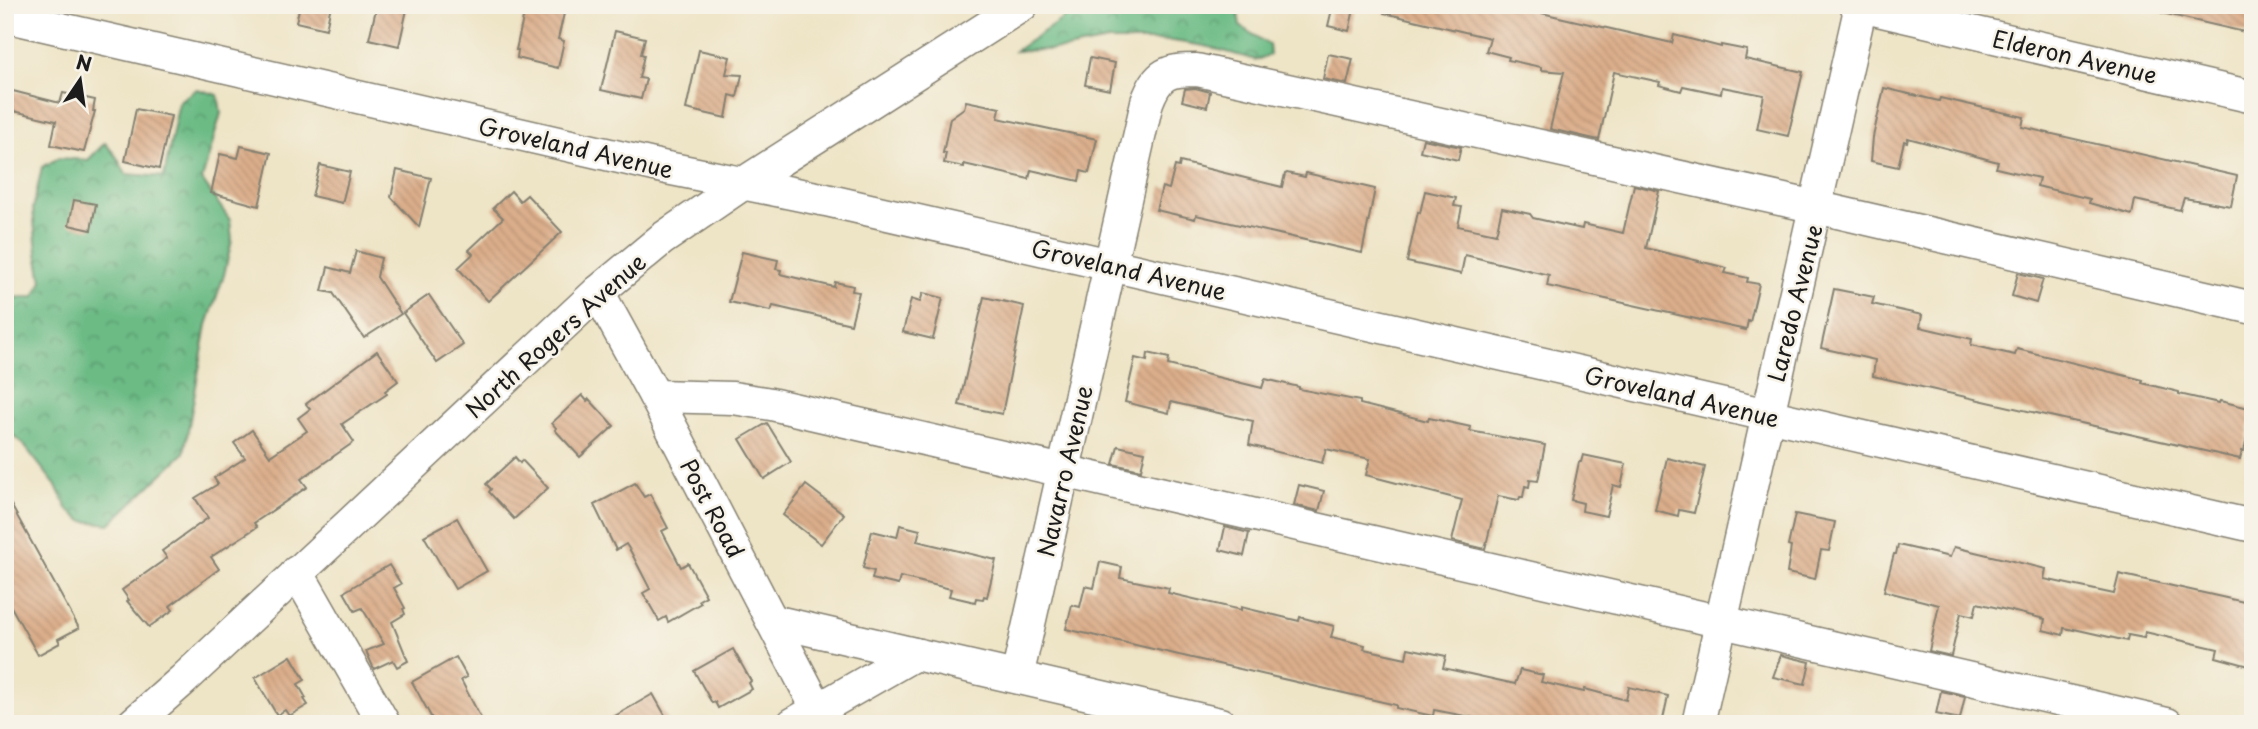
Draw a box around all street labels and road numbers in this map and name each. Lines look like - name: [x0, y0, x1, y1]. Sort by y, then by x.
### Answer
- street label: Elderon Avenue: [1989, 20, 2161, 92]
- street label: Groveland Avenue: [475, 108, 677, 186]
- street label: Laredo Avenue: [1758, 221, 1830, 385]
- street label: Groveland Avenue: [1028, 230, 1230, 308]
- street label: North Rogers Avenue: [457, 244, 653, 426]
- street label: Groveland Avenue: [1581, 357, 1783, 435]
- street label: Navarro Avenue: [1027, 382, 1101, 560]
- street label: Post Road: [672, 452, 754, 564]

